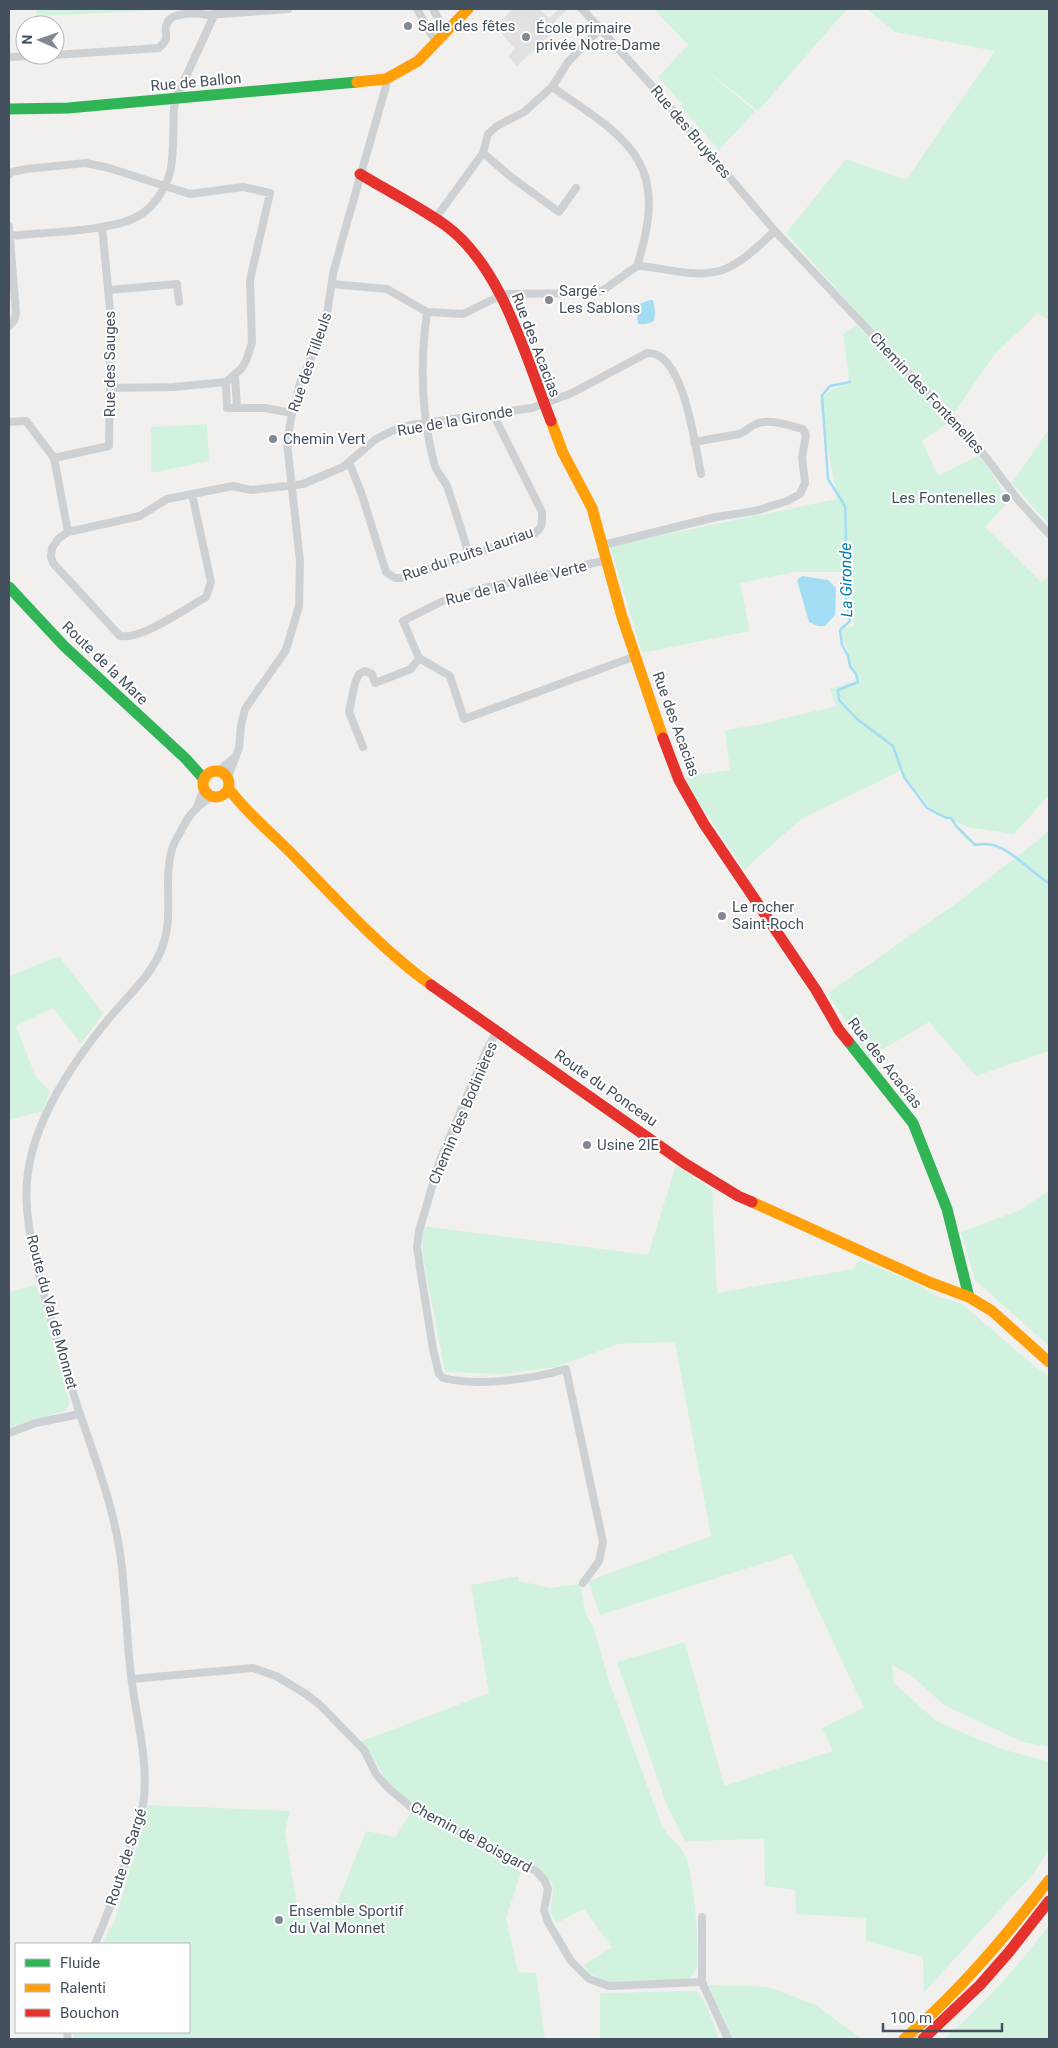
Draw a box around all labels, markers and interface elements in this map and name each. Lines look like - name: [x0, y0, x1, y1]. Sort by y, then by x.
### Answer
- north arrow: [15, 15, 65, 65]
- place label: Salle des fêtes: [418, 17, 516, 35]
- place label: École primaire privée Notre-Dame: [536, 19, 660, 54]
- marker: Salle des fêtes: [402, 20, 414, 32]
- marker: École primaire privée Notre-Dame: [520, 31, 532, 43]
- text: N: [19, 34, 35, 45]
- street label: Rue de Ballon: [150, 69, 242, 95]
- street label: Rue des Bruyères: [647, 82, 735, 182]
- place label: Sargé - Les Sablons: [559, 282, 640, 317]
- street label: Rue des Acacias: [508, 290, 564, 400]
- marker: Sargé - Les Sablons: [543, 294, 555, 306]
- street label: Rue des Tilleuls: [285, 310, 335, 414]
- street label: Rue des Sauges: [101, 311, 119, 417]
- street label: Chemin des Fontenelles: [866, 328, 988, 458]
- street label: Rue de la Gironde: [396, 402, 514, 440]
- place label: Chemin Vert: [283, 430, 365, 448]
- marker: Chemin Vert: [267, 433, 279, 445]
- place label: Les Fontenelles: [891, 489, 996, 507]
- marker: Les Fontenelles: [1000, 492, 1012, 504]
- street label: Rue du Puits Lauriau: [400, 523, 536, 585]
- water label: La Gironde: [836, 543, 856, 617]
- street label: Rue de la Vallée Verte: [444, 557, 588, 609]
- street label: Route de la Mare: [58, 617, 152, 709]
- street label: Rue des Acacias: [649, 669, 703, 779]
- place label: Le rocher Saint-Roch: [732, 898, 804, 933]
- marker: Le rocher Saint-Roch: [716, 910, 728, 922]
- street label: Rue des Acacias: [844, 1014, 926, 1112]
- street label: Chemin des Bodinières: [425, 1039, 501, 1187]
- street label: Route du Ponceau: [551, 1046, 661, 1130]
- place label: Usine 2IE: [597, 1136, 660, 1154]
- marker: Usine 2IE: [581, 1139, 593, 1151]
- street label: Route du Val de Monnet: [23, 1233, 81, 1391]
- street label: Chemin de Boisgard: [408, 1798, 534, 1876]
- street label: Route de Sargé: [102, 1806, 150, 1908]
- place label: Ensemble Sportif du Val Monnet: [289, 1902, 404, 1937]
- marker: Ensemble Sportif du Val Monnet: [273, 1914, 285, 1926]
- legend: [15, 1943, 190, 2033]
- text: Fluide: [60, 1954, 100, 1972]
- text: Ralenti: [60, 1979, 106, 1997]
- scale bar: [883, 2000, 1002, 2032]
- text: Bouchon: [60, 2004, 119, 2022]
- text: 100 m: [890, 2009, 932, 2027]

